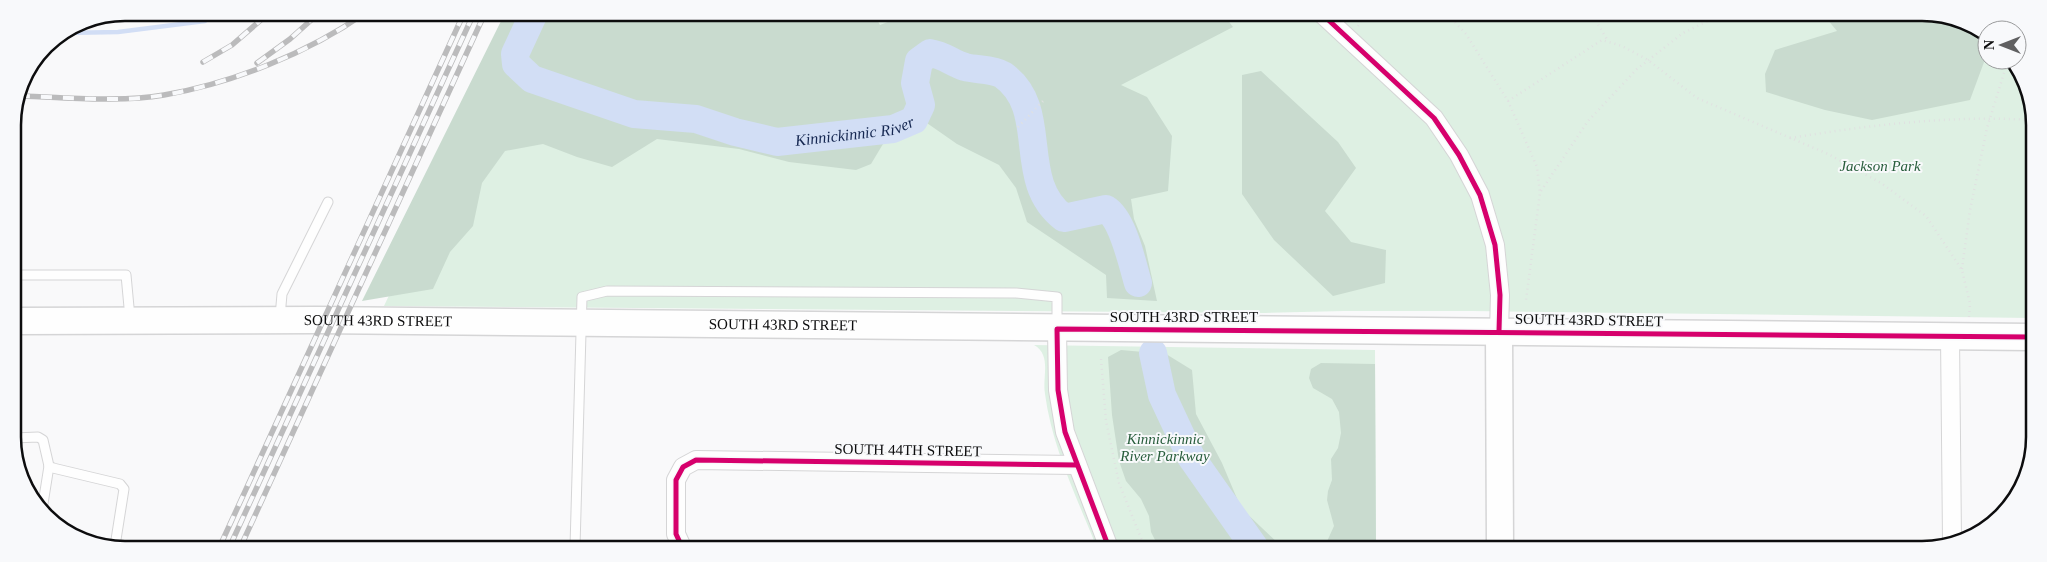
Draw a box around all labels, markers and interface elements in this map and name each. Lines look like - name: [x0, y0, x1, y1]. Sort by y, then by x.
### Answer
- north arrow: [1977, 20, 2027, 70]
- text: N: [1982, 40, 1997, 50]
- water label: Kinnickinnic River: [793, 113, 917, 149]
- park label: Jackson Park: [1839, 158, 1921, 174]
- street label: SOUTH 43RD STREET: [1110, 309, 1258, 325]
- street label: SOUTH 43RD STREET: [1515, 311, 1663, 329]
- street label: SOUTH 43RD STREET: [304, 312, 452, 329]
- street label: SOUTH 43RD STREET: [709, 316, 857, 333]
- park label: Kinnickinnic River Parkway: [1119, 431, 1210, 464]
- street label: SOUTH 44TH STREET: [834, 441, 982, 459]

